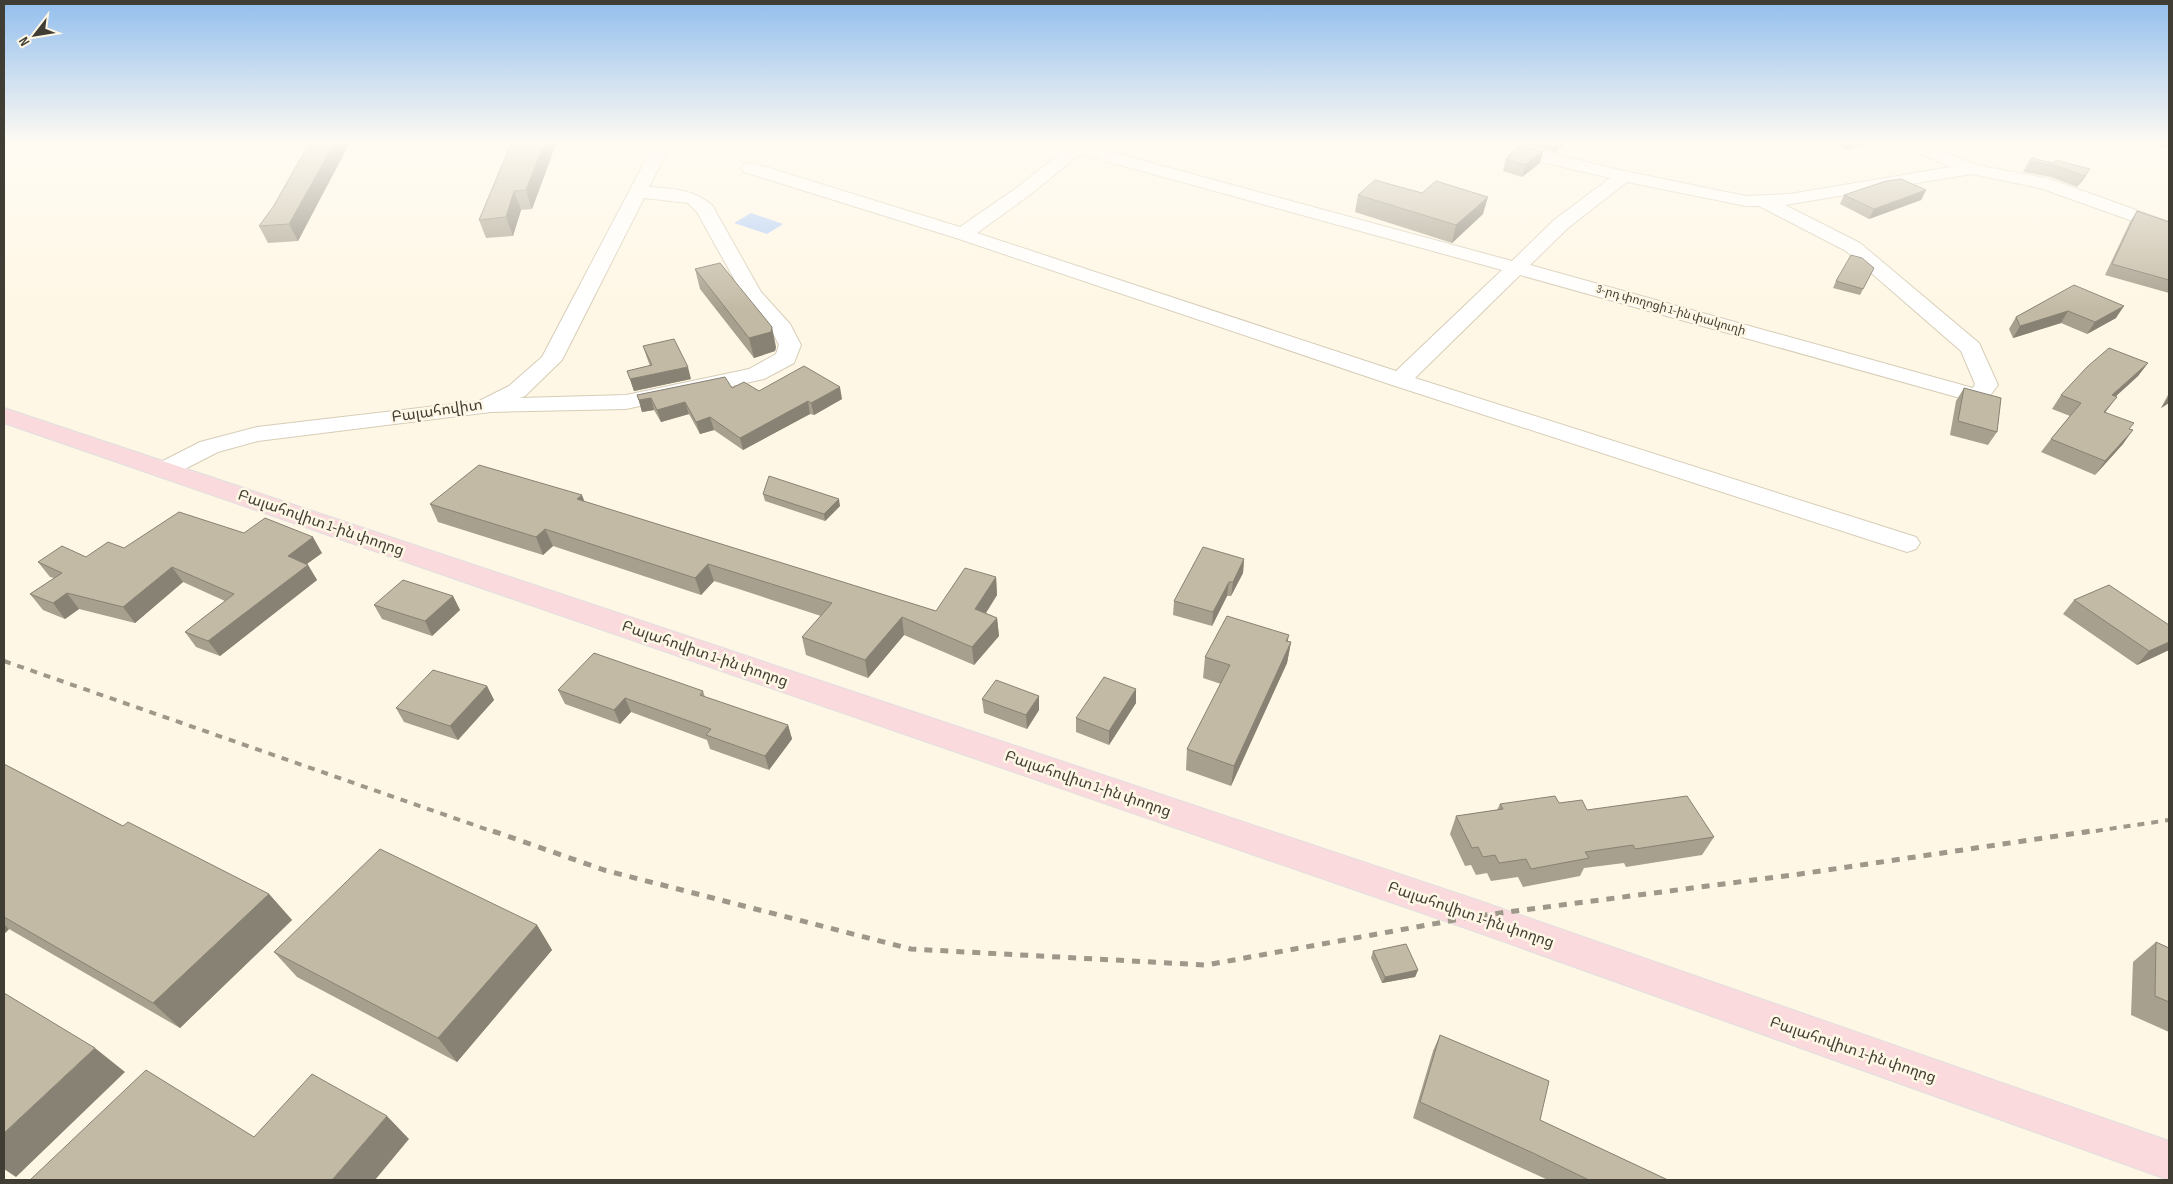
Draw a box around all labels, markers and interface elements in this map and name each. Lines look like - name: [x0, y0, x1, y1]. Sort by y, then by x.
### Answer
- north arrow: [10, 10, 60, 60]
- text: N: [15, 34, 33, 49]
- street label: 3-րդ փողոցի 1-ին փակուղի: [1595, 281, 1747, 339]
- street label: Բալահովիտ: [390, 395, 484, 427]
- street label: Բալահովիտ 1-ին փողոց: [235, 486, 407, 560]
- street label: Բալահովիտ 1-ին փողոց: [619, 617, 791, 691]
- street label: Բալահովիտ 1-ին փողոց: [1002, 747, 1174, 821]
- street label: Բալահովիտ 1-ին փողոց: [1385, 878, 1557, 952]
- street label: Բալահովիտ 1-ին փողոց: [1767, 1013, 1939, 1087]

